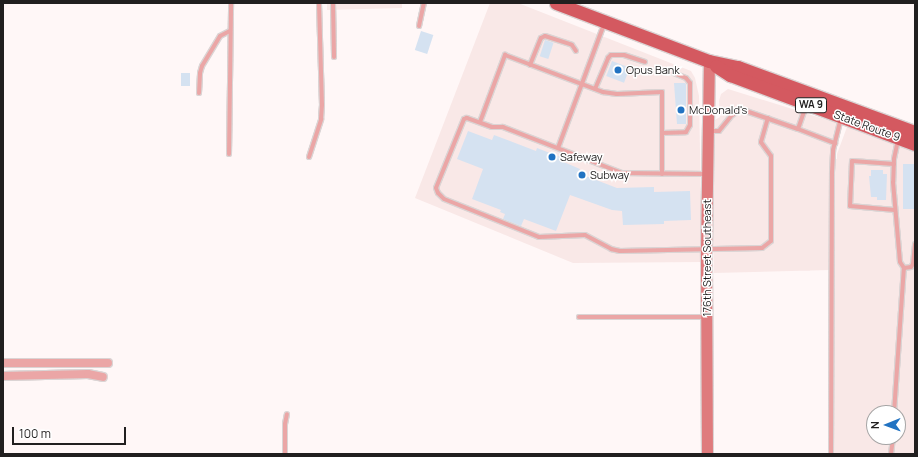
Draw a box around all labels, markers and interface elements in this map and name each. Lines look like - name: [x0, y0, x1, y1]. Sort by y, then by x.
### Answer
- place label: Opus Bank: [626, 63, 680, 77]
- marker: Opus Bank: [613, 65, 623, 75]
- road number: WA 9: [795, 97, 827, 113]
- place label: McDonald's: [689, 103, 747, 117]
- marker: McDonald's: [676, 105, 686, 115]
- street label: State Route 9: [832, 108, 902, 144]
- place label: Safeway: [560, 150, 602, 164]
- marker: Safeway: [547, 152, 557, 162]
- place label: Subway: [590, 168, 629, 182]
- marker: Subway: [577, 170, 587, 180]
- street label: 176th Street Southeast: [700, 199, 714, 317]
- north arrow: [866, 405, 906, 445]
- scale bar: [14, 419, 128, 445]
- text: N: [867, 421, 882, 429]
- text: 100 m: [19, 425, 51, 442]

